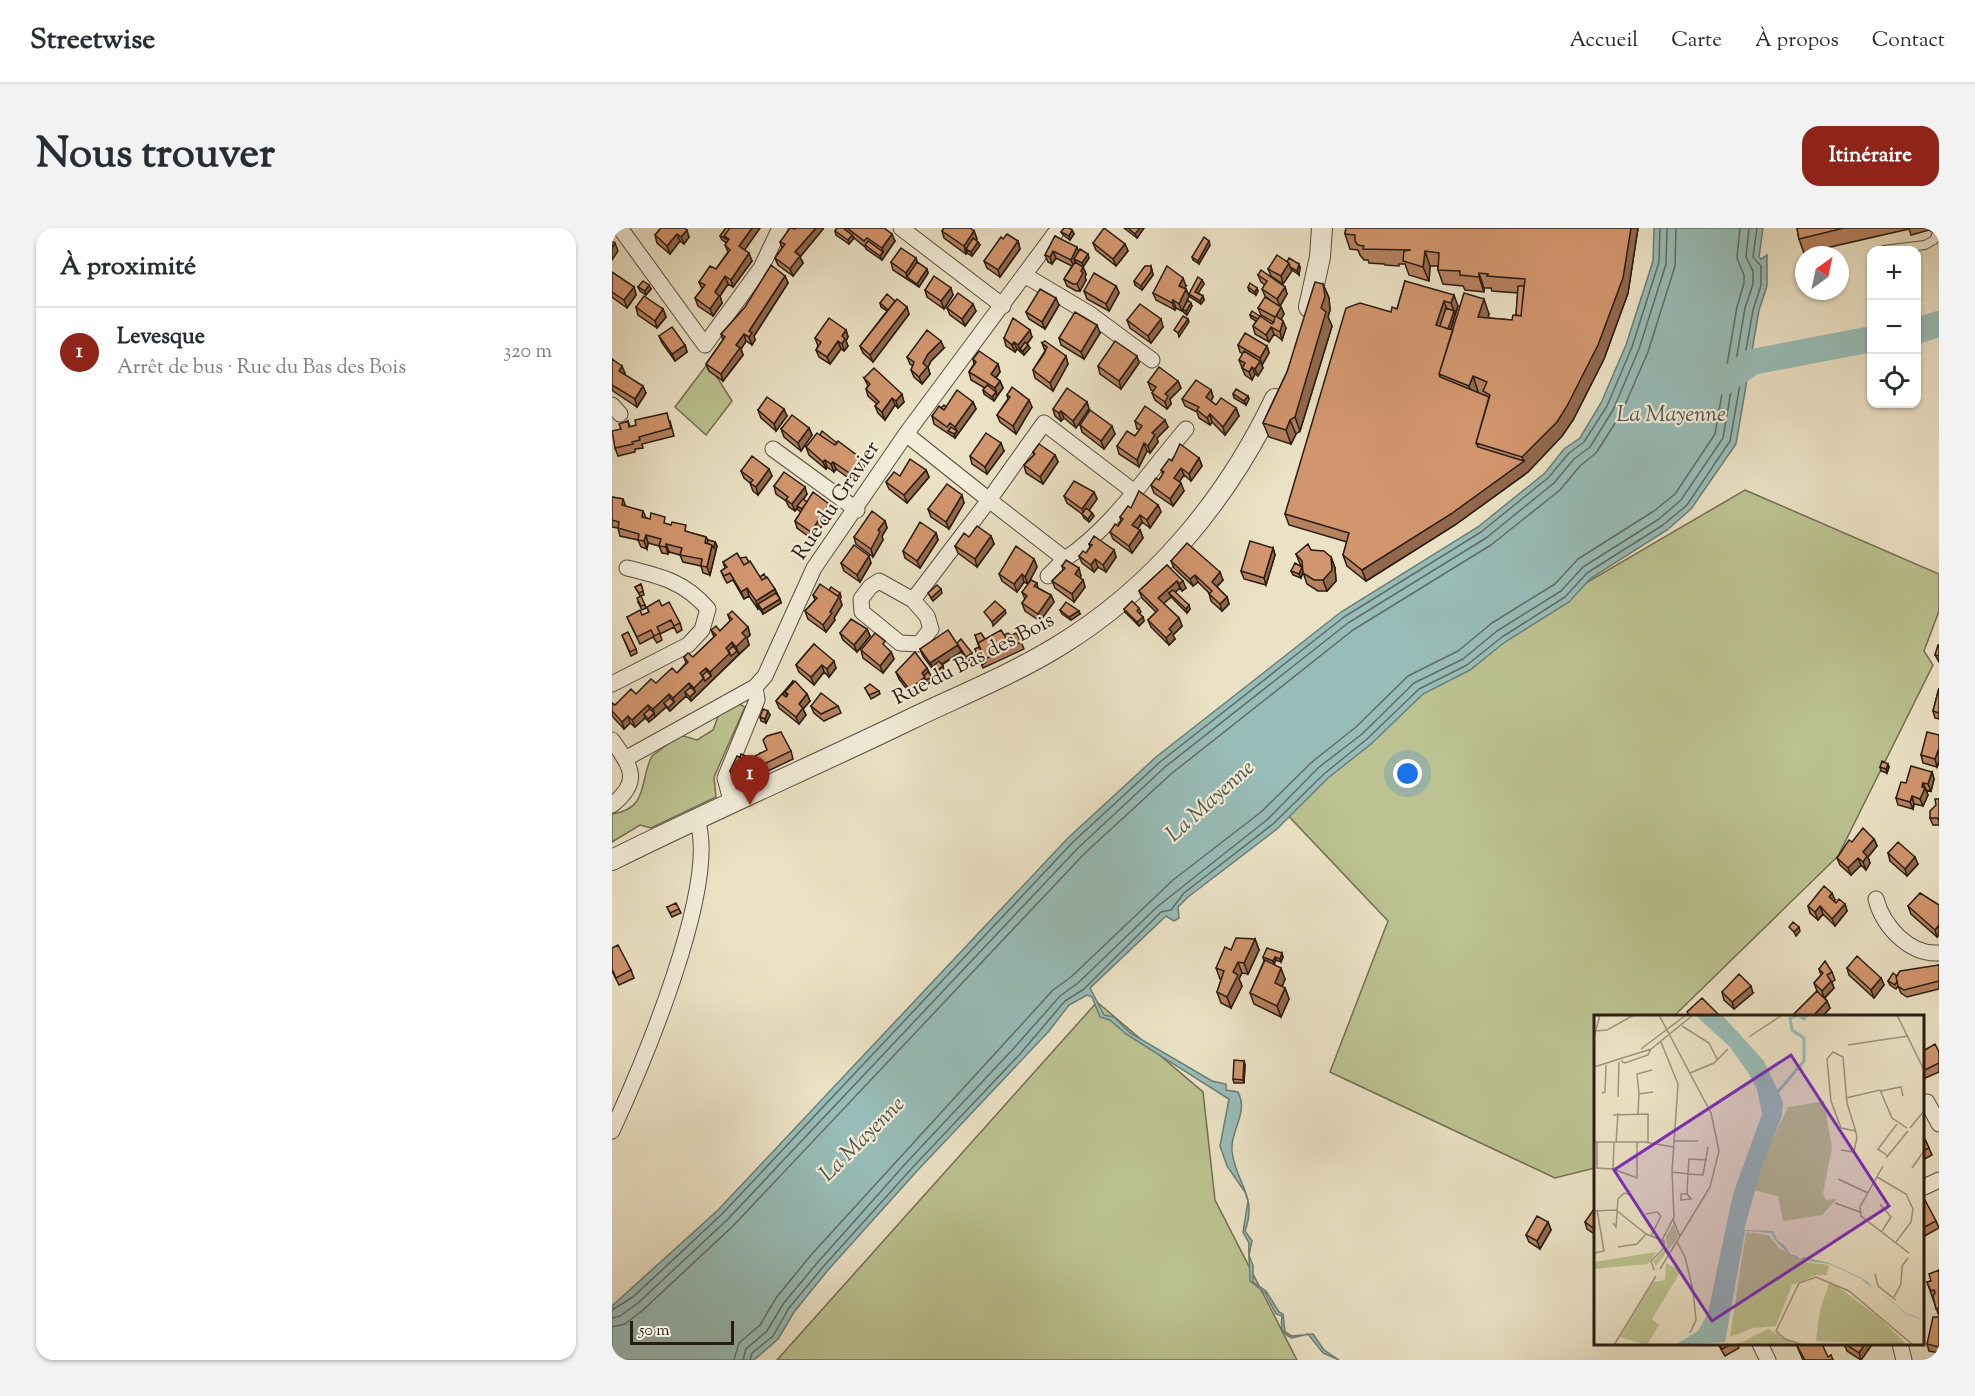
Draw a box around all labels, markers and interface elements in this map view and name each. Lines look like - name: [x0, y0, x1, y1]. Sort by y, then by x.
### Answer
- text: Streetwise: [30, 21, 155, 61]
- text: Accueil: [1570, 26, 1638, 56]
- text: Carte: [1671, 26, 1722, 56]
- text: À propos: [1755, 26, 1839, 56]
- text: Contact: [1872, 26, 1945, 56]
- text: Nous trouver: [36, 126, 275, 186]
- button: Itinéraire: [1802, 126, 1939, 186]
- north arrow: [1795, 246, 1849, 300]
- map controls: [1867, 246, 1921, 408]
- button: +: [1867, 246, 1921, 300]
- text: À proximité: [60, 249, 196, 286]
- button: −: [1867, 300, 1921, 354]
- text: Levesque: [117, 322, 205, 354]
- text: 1: [76, 338, 83, 367]
- text: 320 m: [503, 338, 552, 367]
- text: Arrêt de bus · Rue du Bas des Bois: [117, 354, 406, 383]
- button: locate: [1867, 354, 1921, 408]
- water label: La Mayenne: [1616, 400, 1726, 432]
- street label: Rue du Gravier: [786, 435, 888, 567]
- street label: Rue du Bas des Bois: [888, 606, 1060, 714]
- water label: La Mayenne: [1160, 753, 1263, 851]
- pin: 1: [730, 756, 770, 805]
- your location: [1393, 759, 1422, 788]
- inset map: [1594, 1015, 1924, 1345]
- water label: La Mayenne: [813, 1090, 913, 1190]
- scale bar: [630, 1318, 734, 1346]
- text: 50 m: [639, 1320, 670, 1343]

